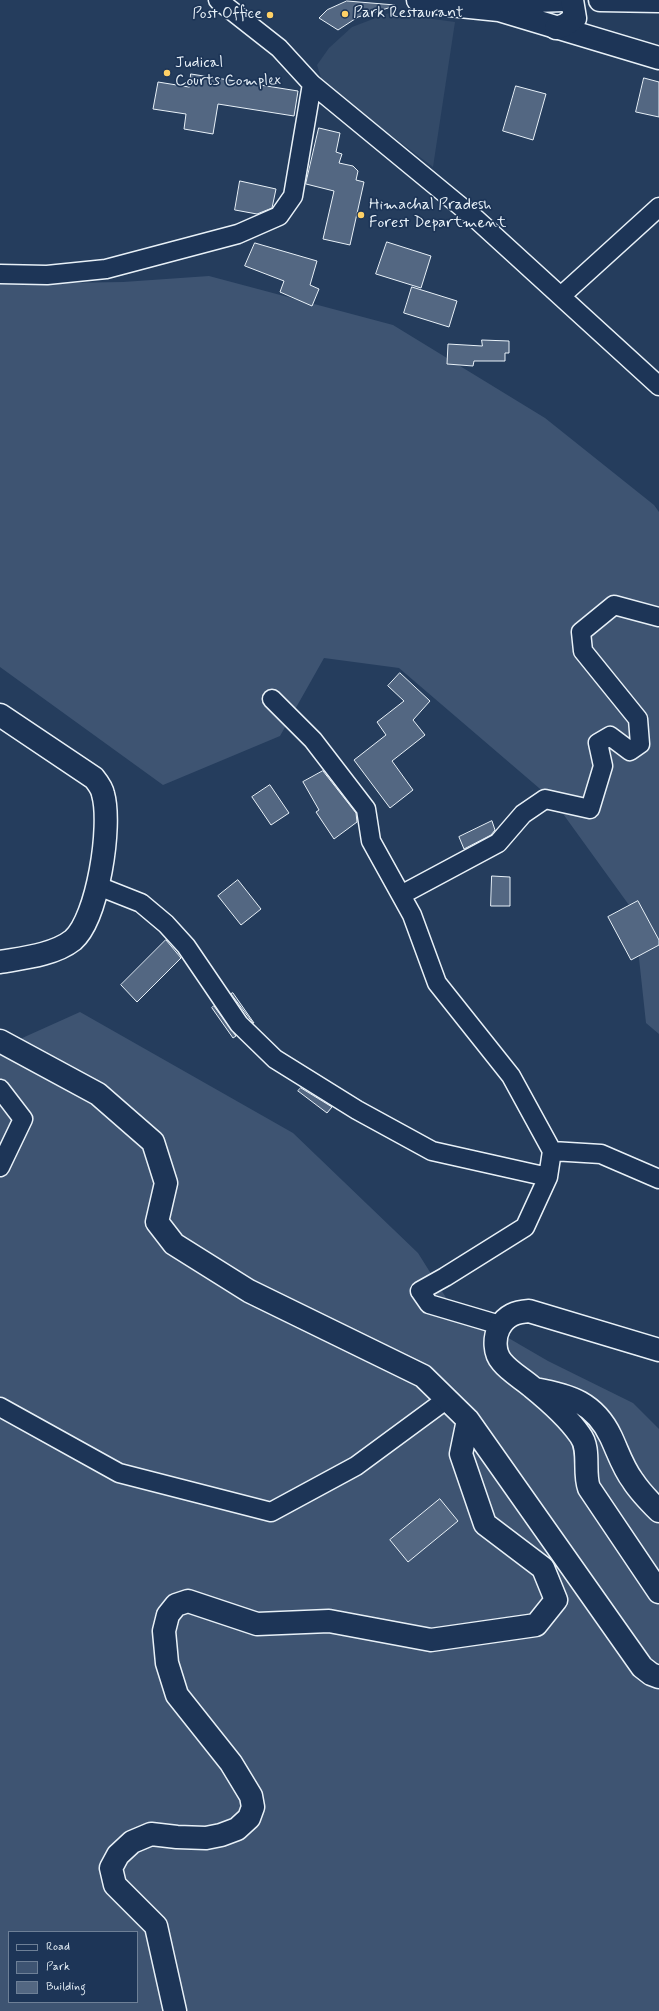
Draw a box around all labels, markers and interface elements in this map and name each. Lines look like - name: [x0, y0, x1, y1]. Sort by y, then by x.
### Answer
- place label: Park Restaurant: [353, 4, 464, 24]
- place label: Post Office: [192, 5, 262, 25]
- marker: Park Restaurant: [340, 9, 350, 19]
- marker: Post Office: [265, 10, 275, 20]
- place label: Judical Courts Complex: [175, 54, 281, 92]
- marker: Judical Courts Complex: [162, 68, 172, 78]
- place label: Himachal Pradesh Forest Department: [369, 196, 506, 234]
- marker: Himachal Pradesh Forest Department: [356, 210, 366, 220]
- legend: [8, 1931, 138, 2003]
- text: Road: [46, 1939, 70, 1955]
- text: Park: [46, 1959, 70, 1975]
- text: Building: [46, 1979, 86, 1995]

